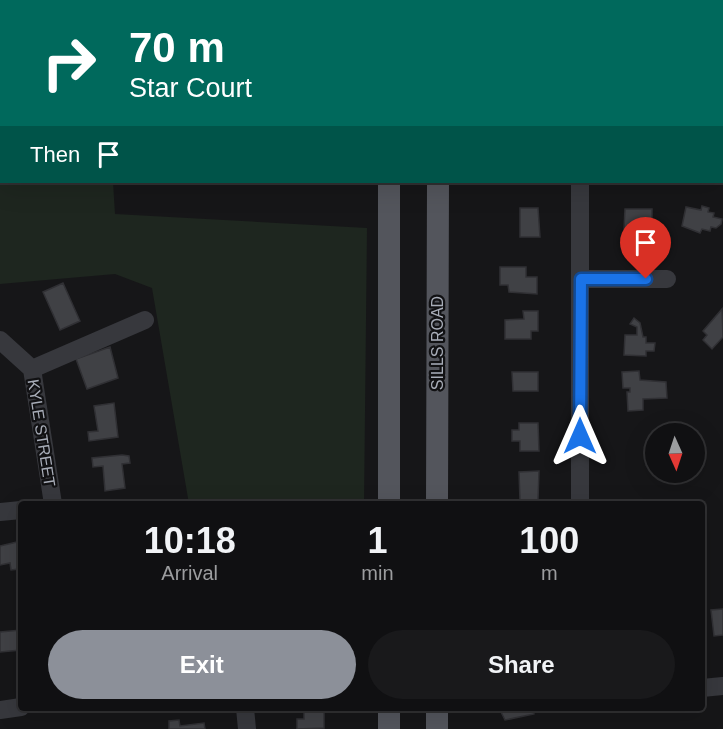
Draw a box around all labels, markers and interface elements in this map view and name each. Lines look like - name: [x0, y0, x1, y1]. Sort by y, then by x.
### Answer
- icon: right: [30, 24, 108, 102]
- text: 70 m: [129, 24, 225, 71]
- text: Star Court: [129, 73, 252, 103]
- icon: arrive: [92, 138, 125, 171]
- text: Then: [30, 142, 80, 167]
- pin: [620, 217, 671, 279]
- icon: arrive: [629, 226, 662, 259]
- street label: SILLS ROAD: [429, 296, 446, 390]
- street label: KYLE STREET: [25, 378, 58, 488]
- position arrow: [548, 404, 612, 468]
- north arrow: [645, 423, 705, 483]
- map controls: [645, 423, 705, 483]
- text: 10:18: [144, 520, 236, 561]
- text: 1: [367, 520, 387, 561]
- text: 100: [519, 520, 579, 561]
- text: Arrival: [161, 562, 218, 584]
- text: min: [361, 562, 394, 584]
- text: m: [541, 562, 558, 584]
- button: Exit: [48, 630, 356, 699]
- button: Share: [368, 630, 675, 699]

